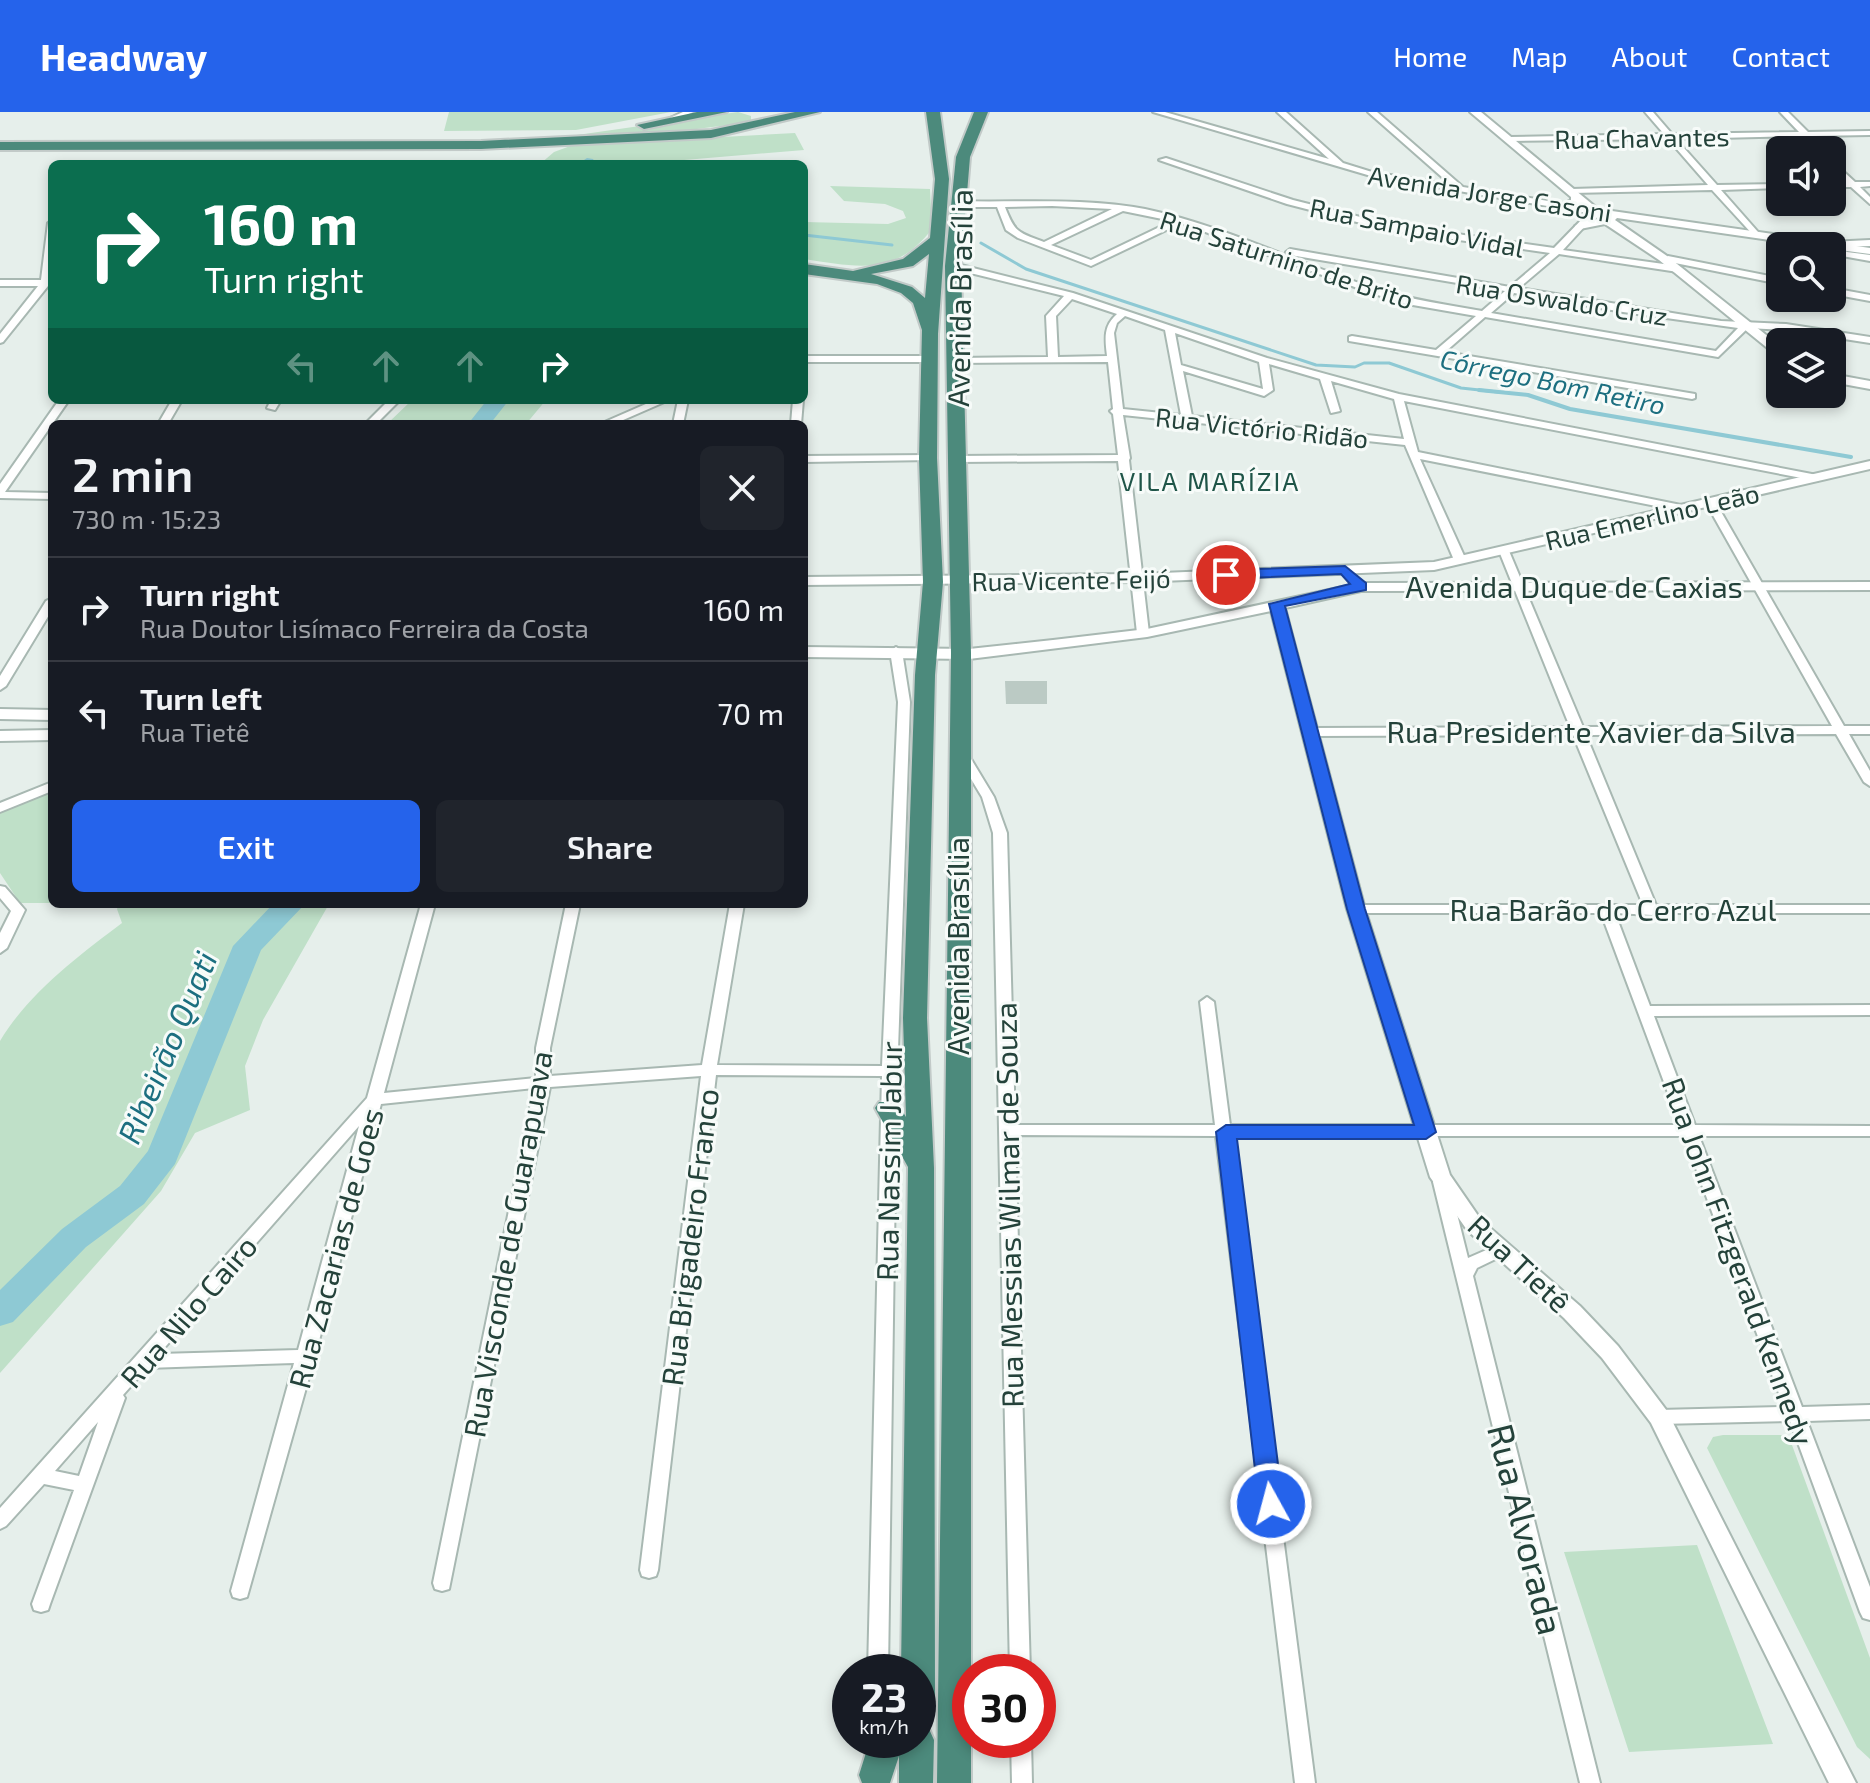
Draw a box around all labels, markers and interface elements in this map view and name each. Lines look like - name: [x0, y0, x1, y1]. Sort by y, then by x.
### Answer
- text: Headway: [40, 33, 207, 79]
- text: Home: [1393, 39, 1467, 73]
- text: Map: [1511, 39, 1568, 73]
- text: About: [1612, 39, 1687, 73]
- text: Contact: [1731, 39, 1830, 73]
- street label: Rua Chavantes: [1554, 120, 1730, 154]
- map controls: [1766, 136, 1846, 408]
- button: sound: [1766, 136, 1846, 216]
- street label: Avenida Jorge Casoni: [1366, 158, 1614, 228]
- text: 160 m: [204, 189, 358, 256]
- street label: Avenida Brasília: [939, 189, 979, 407]
- street label: Rua Sampaio Vidal: [1307, 191, 1527, 263]
- icon: right: [72, 192, 176, 296]
- street label: Rua Saturnino de Brito: [1156, 203, 1418, 315]
- button: search: [1766, 232, 1846, 312]
- text: Turn right: [204, 257, 364, 300]
- street label: Rua Oswaldo Cruz: [1454, 267, 1670, 331]
- button: layers: [1766, 328, 1846, 408]
- water label: Córrego Bom Retiro: [1438, 342, 1668, 420]
- icon: left: [280, 344, 324, 388]
- icon: ahead: [364, 344, 408, 388]
- icon: ahead: [448, 344, 492, 388]
- icon: right: [532, 344, 576, 388]
- street label: Rua Victório Ridão: [1154, 400, 1370, 454]
- text: 2 min: [72, 444, 193, 502]
- button: close: [700, 446, 784, 530]
- district label: VILA MARÍZIA: [1120, 465, 1300, 496]
- street label: Rua Emerlino Leão: [1542, 476, 1762, 556]
- text: 730 m · 15:23: [72, 503, 221, 534]
- pin: [1192, 541, 1260, 609]
- icon: arrive: [1204, 553, 1248, 597]
- street label: Rua Vicente Feijó: [971, 562, 1171, 596]
- street label: Avenida Duque de Caxias: [1405, 568, 1743, 604]
- text: Turn right: [140, 576, 280, 612]
- icon: right: [72, 587, 116, 631]
- text: 160 m: [704, 591, 784, 627]
- text: Rua Doutor Lisímaco Ferreira da Costa: [140, 612, 589, 643]
- text: Turn left: [140, 680, 262, 716]
- icon: left: [72, 691, 116, 735]
- text: 70 m: [718, 695, 784, 731]
- street label: Rua Presidente Xavier da Silva: [1386, 713, 1796, 749]
- text: Rua Tietê: [140, 716, 250, 747]
- button: Exit: [72, 800, 420, 892]
- button: Share: [436, 800, 784, 892]
- street label: Avenida Brasília: [939, 837, 975, 1055]
- street label: Rua Barão do Cerro Azul: [1450, 891, 1777, 927]
- water label: Ribeirão Quati: [109, 945, 224, 1149]
- street label: Rua Messias Wilmar de Souza: [986, 1002, 1030, 1408]
- street label: Rua Nassim Jabur: [868, 1041, 908, 1281]
- street label: Rua Visconde de Guarapuava: [455, 1048, 559, 1440]
- street label: Rua John Fitzgerald Kennedy: [1656, 1072, 1822, 1450]
- street label: Rua Brigadeiro Franco: [653, 1086, 725, 1388]
- street label: Rua Zacarias de Goes: [280, 1104, 390, 1392]
- street label: Rua Tietê: [1461, 1207, 1579, 1319]
- street label: Rua Nilo Cairo: [112, 1228, 264, 1394]
- street label: Rua Alvorada: [1480, 1419, 1574, 1639]
- position arrow: [1229, 1462, 1313, 1546]
- speed limit sign: 30: [952, 1654, 1056, 1758]
- text: 23: [861, 1672, 907, 1720]
- text: km/h: [859, 1714, 909, 1738]

